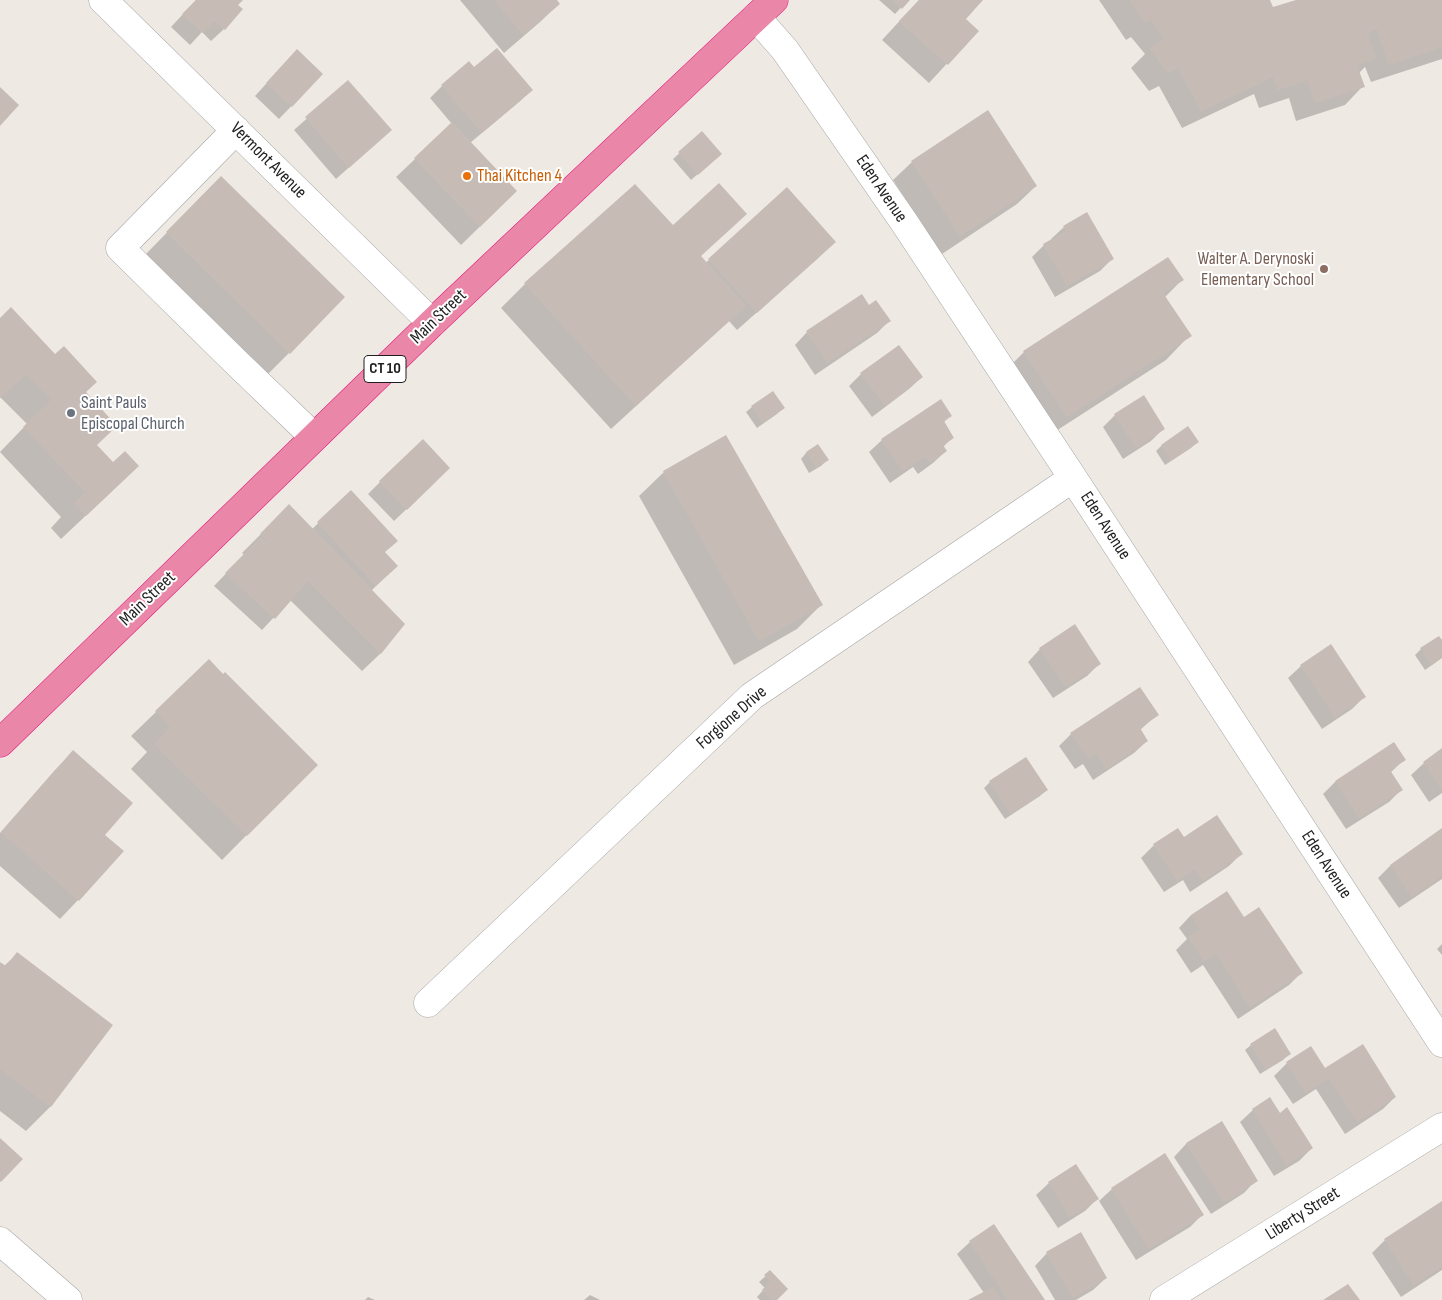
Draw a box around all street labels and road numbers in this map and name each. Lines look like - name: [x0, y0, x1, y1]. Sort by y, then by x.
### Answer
- street label: Vermont Avenue: [225, 118, 311, 204]
- street label: Eden Avenue: [851, 151, 911, 227]
- street label: Main Street: [406, 285, 472, 349]
- road number: CT 10: [364, 356, 406, 382]
- street label: Eden Avenue: [1075, 488, 1135, 564]
- street label: Main Street: [115, 567, 181, 631]
- street label: Forgione Drive: [692, 682, 772, 754]
- street label: Eden Avenue: [1296, 827, 1356, 903]
- street label: Liberty Street: [1262, 1183, 1344, 1245]

